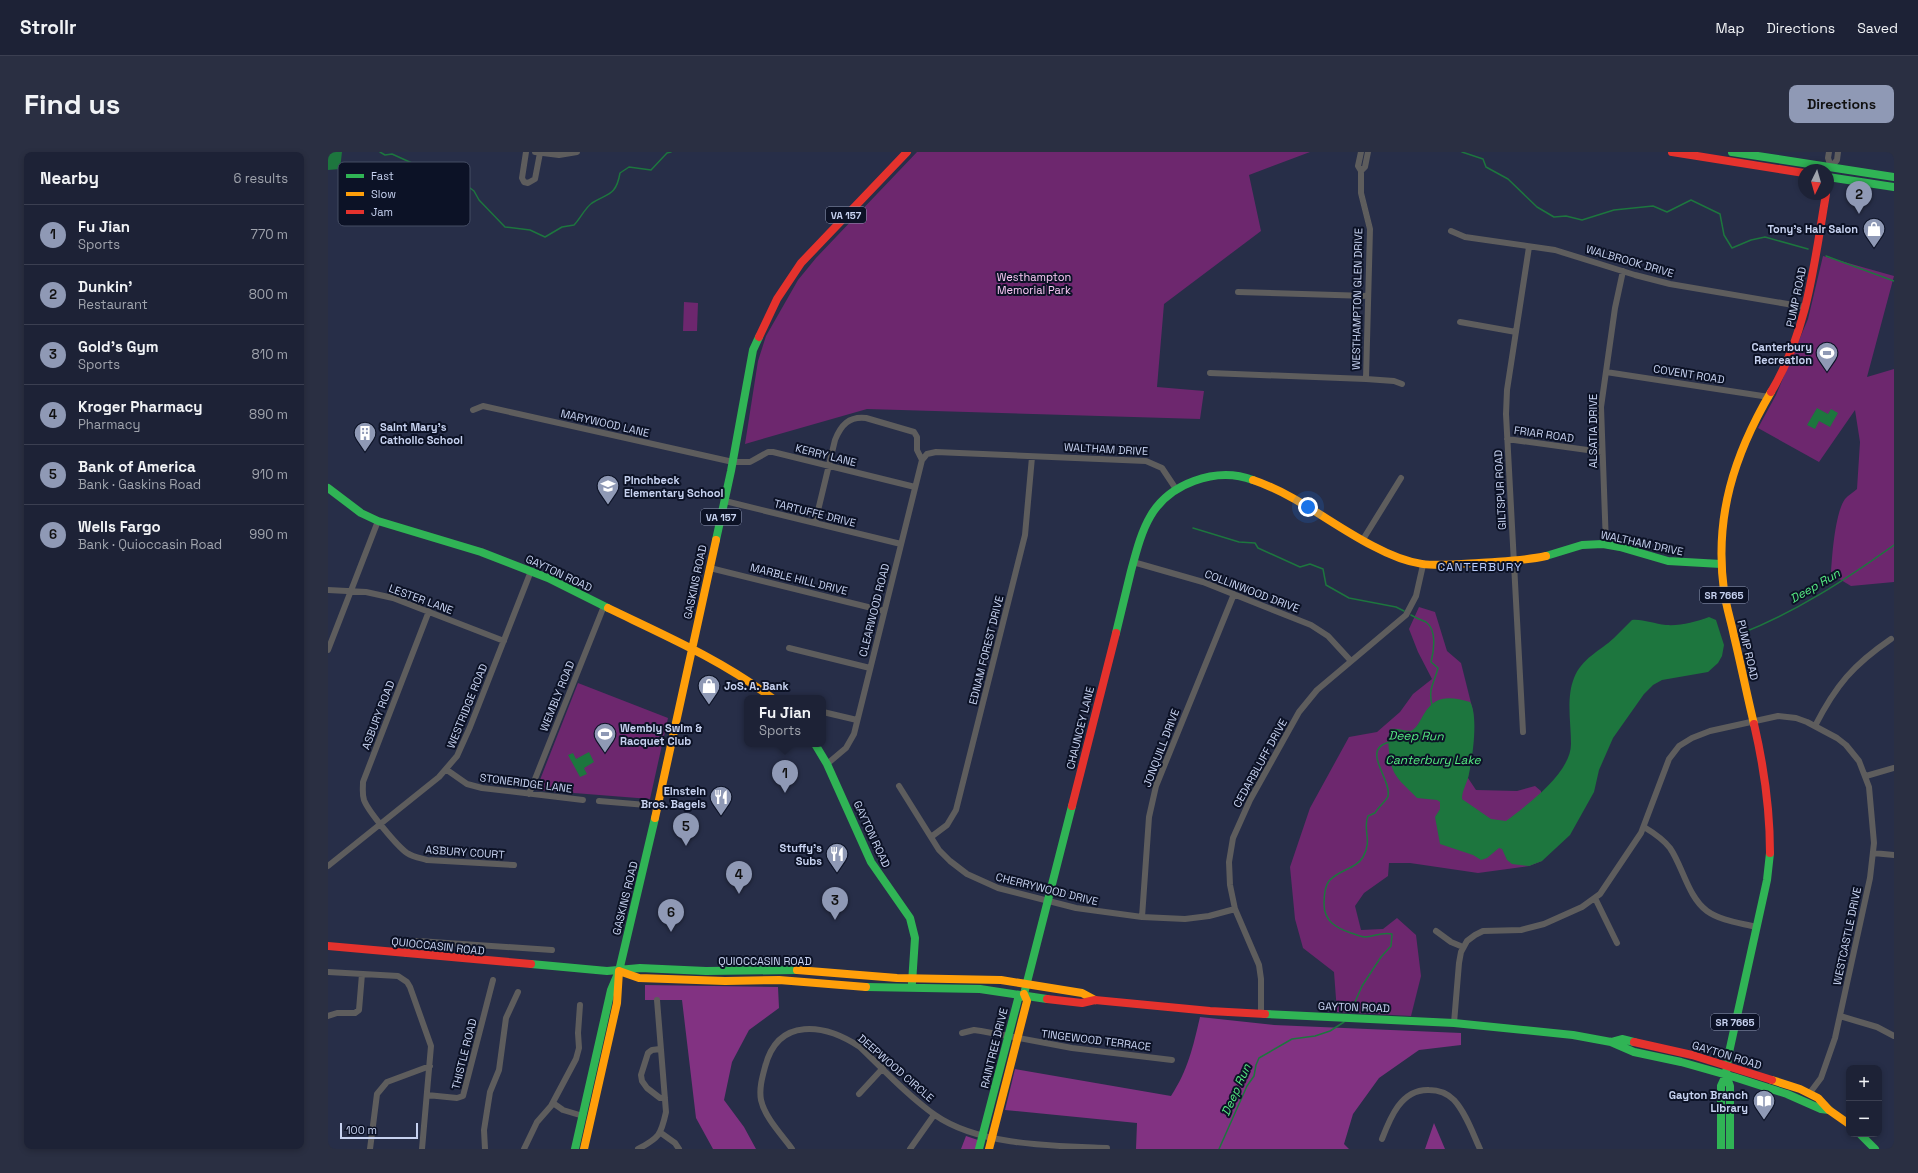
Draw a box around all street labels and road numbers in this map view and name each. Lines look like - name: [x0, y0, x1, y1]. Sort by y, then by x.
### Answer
- road number: VA 157: [826, 207, 866, 223]
- street label: WESTHAMPTON GLEN DRIVE: [1349, 228, 1365, 370]
- street label: WALBROOK DRIVE: [1584, 242, 1676, 280]
- street label: PUMP ROAD: [1783, 266, 1809, 328]
- street label: COVENT ROAD: [1652, 361, 1726, 387]
- street label: ALSATIA DRIVE: [1586, 394, 1600, 468]
- street label: MARYWOOD LANE: [559, 406, 651, 440]
- street label: FRIAR ROAD: [1513, 423, 1575, 445]
- street label: WALTHAM DRIVE: [1064, 440, 1148, 458]
- street label: KERRY LANE: [794, 441, 858, 469]
- street label: GILTSPUR ROAD: [1491, 450, 1509, 530]
- street label: TARTUFFE DRIVE: [773, 496, 857, 530]
- road number: VA 157: [701, 509, 741, 525]
- street label: WALTHAM DRIVE: [1599, 527, 1685, 559]
- street label: GASKINS ROAD: [680, 544, 710, 620]
- street label: GAYTON ROAD: [523, 551, 595, 595]
- street label: MARBLE HILL DRIVE: [749, 560, 849, 598]
- street label: CLEARWOOD ROAD: [856, 562, 892, 658]
- street label: COLLINWOOD DRIVE: [1203, 566, 1301, 616]
- street label: LESTER LANE: [387, 581, 455, 617]
- road number: SR 7665: [1700, 587, 1748, 603]
- street label: EDNAM FOREST DRIVE: [966, 594, 1006, 706]
- street label: PUMP ROAD: [1734, 619, 1762, 681]
- street label: WEMBLY ROAD: [536, 659, 578, 733]
- street label: WESTRIDGE ROAD: [444, 662, 490, 750]
- street label: ASBURY ROAD: [358, 679, 398, 751]
- street label: CHAUNCEY LANE: [1063, 685, 1097, 771]
- street label: JONQUILL DRIVE: [1140, 707, 1182, 789]
- street label: CEDARBLUFF DRIVE: [1230, 716, 1290, 810]
- street label: STONERIDGE LANE: [479, 770, 573, 796]
- street label: GAYTON ROAD: [850, 798, 894, 870]
- street label: ASBURY COURT: [425, 842, 506, 862]
- street label: GASKINS ROAD: [609, 860, 641, 936]
- street label: CHERRYWOOD DRIVE: [994, 870, 1100, 908]
- street label: WESTCASTLE DRIVE: [1830, 886, 1864, 986]
- street label: QUIOCCASIN ROAD: [391, 934, 485, 958]
- street label: QUIOCCASIN ROAD: [718, 954, 812, 968]
- street label: GAYTON ROAD: [1318, 999, 1390, 1015]
- street label: RAINTREE DRIVE: [977, 1006, 1011, 1090]
- road number: SR 7665: [1711, 1014, 1759, 1030]
- street label: THISTLE ROAD: [448, 1017, 480, 1091]
- street label: TINGEWOOD TERRACE: [1040, 1026, 1152, 1054]
- street label: DEEPWOOD CIRCLE: [855, 1031, 937, 1105]
- street label: GAYTON ROAD: [1690, 1038, 1764, 1072]

